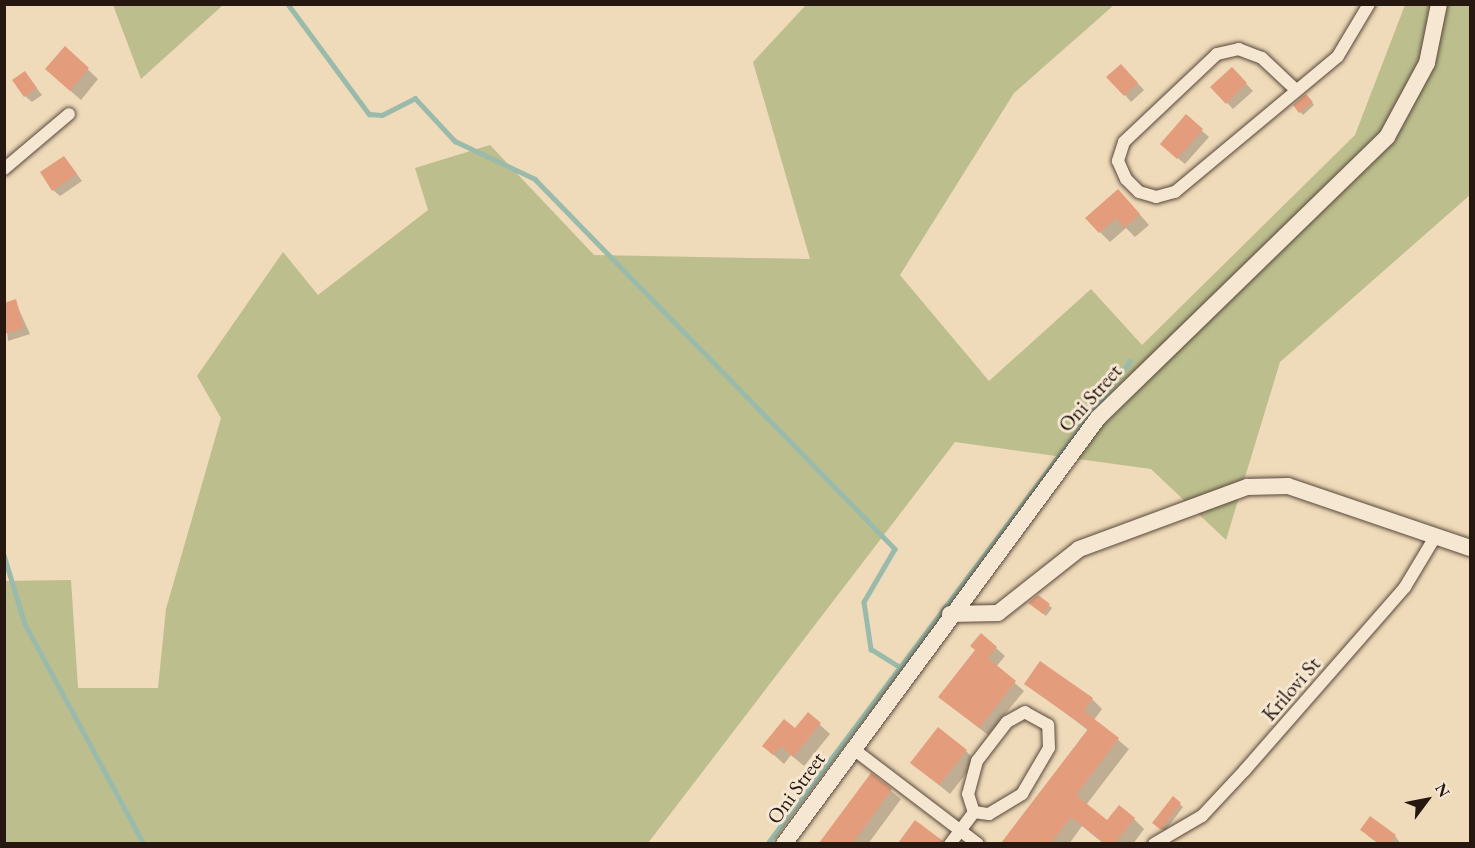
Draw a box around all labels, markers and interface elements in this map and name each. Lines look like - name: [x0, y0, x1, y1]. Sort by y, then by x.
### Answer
- street label: Oni Street: [1053, 359, 1127, 437]
- street label: Krilovi St: [1256, 652, 1326, 726]
- street label: Oni Street: [762, 747, 830, 829]
- north arrow: [1397, 770, 1457, 830]
- text: N: [1430, 779, 1455, 801]

